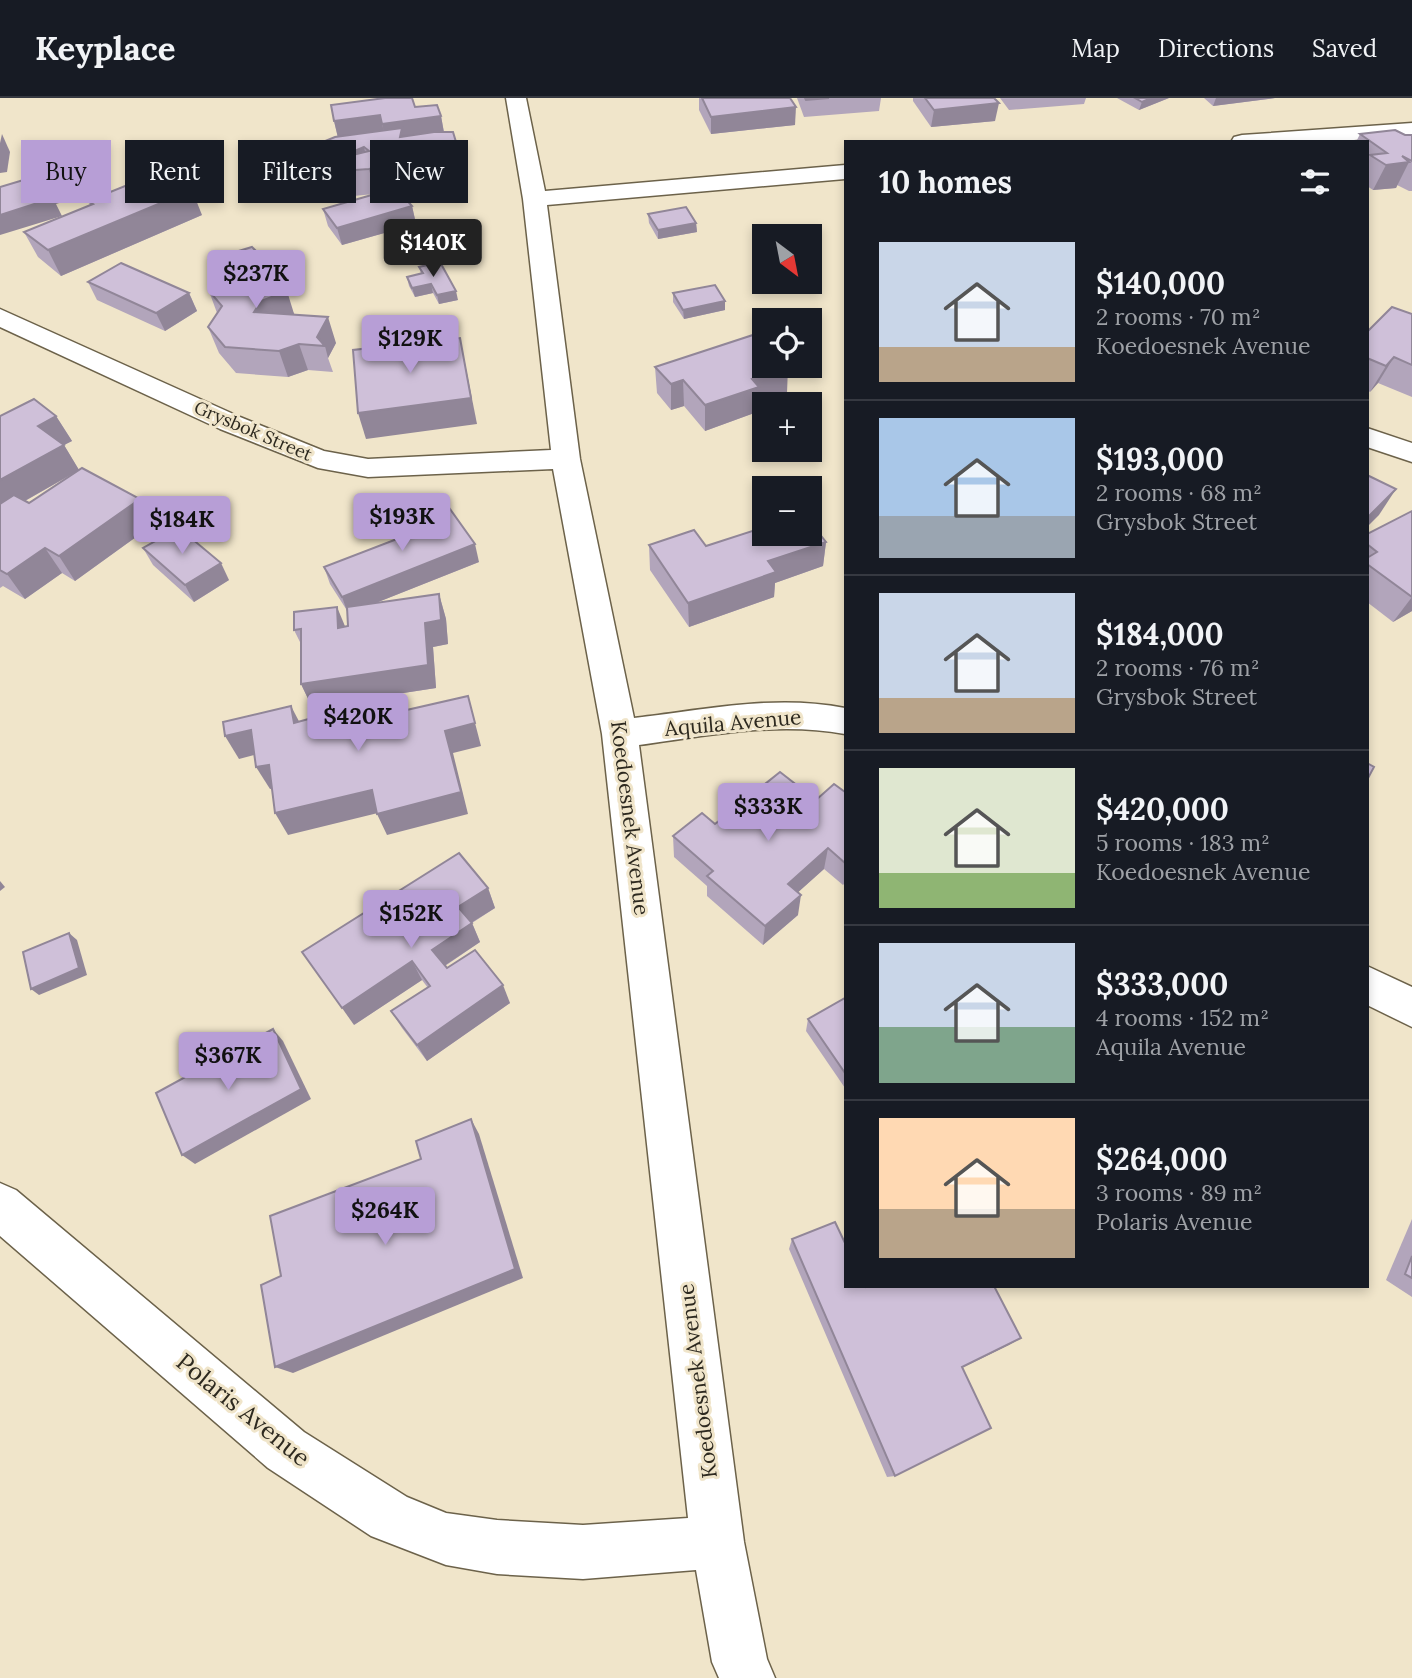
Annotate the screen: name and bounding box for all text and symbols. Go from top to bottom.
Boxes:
text: Keyplace [35,27,176,69]
text: Map [1071,33,1120,64]
text: Directions [1158,33,1274,64]
text: Saved [1312,33,1377,64]
chip: Buy [21,140,111,203]
chip: Rent [125,140,224,203]
chip: Filters [238,140,356,203]
chip: New [370,140,468,203]
text: 10 homes [879,163,1012,201]
icon: filters [1296,163,1334,201]
pin: $140K [384,220,482,279]
north arrow [752,224,822,294]
map controls [752,224,822,546]
text: $140K [400,227,466,256]
pin: $237K [207,250,305,310]
text: $237K [223,258,289,287]
text: $140,000 [1096,264,1225,302]
icon: home [935,270,1019,354]
text: 2 rooms · 70 m² [1096,302,1261,331]
button: locate [752,308,822,378]
pin: $129K [361,316,459,375]
text: $129K [378,323,442,352]
text: Koedoesnek Avenue [1096,331,1310,360]
button: + [752,392,822,462]
street label: Grysbok Street [191,395,316,466]
text: $193,000 [1096,440,1224,478]
icon: home [935,446,1019,530]
button: − [752,476,822,546]
text: 2 rooms · 68 m² [1096,478,1262,507]
pin: $193K [353,494,451,553]
pin: $184K [133,496,231,556]
text: $193K [369,501,435,530]
text: $184K [150,504,214,533]
text: Grysbok Street [1096,507,1257,536]
text: $184,000 [1096,615,1224,653]
icon: home [935,621,1019,705]
text: 2 rooms · 76 m² [1096,653,1260,682]
text: Grysbok Street [1096,682,1257,711]
pin: $420K [309,694,407,753]
text: $420K [323,701,393,730]
street label: Aquila Avenue [663,703,802,742]
street label: Koedoesnek Avenue [605,719,656,917]
pin: $333K [719,784,817,843]
text: $420,000 [1096,790,1229,828]
text: $333K [734,791,802,820]
icon: home [935,796,1019,880]
text: 5 rooms · 183 m² [1096,828,1270,857]
text: Koedoesnek Avenue [1096,857,1310,886]
pin: $152K [362,890,460,950]
text: $152K [379,898,443,927]
text: $333,000 [1096,965,1228,1003]
icon: home [935,971,1019,1055]
text: 4 rooms · 152 m² [1096,1003,1269,1032]
pin: $367K [179,1032,277,1092]
text: Aquila Avenue [1096,1032,1246,1061]
text: $367K [195,1040,261,1069]
text: $264,000 [1096,1140,1228,1178]
icon: home [935,1146,1019,1230]
text: 3 rooms · 89 m² [1096,1178,1262,1207]
pin: $264K [336,1188,434,1247]
text: $264K [351,1195,419,1224]
text: Polaris Avenue [1096,1207,1252,1236]
street label: Koedoesnek Avenue [672,1282,723,1480]
street label: Polaris Avenue [170,1346,317,1473]

